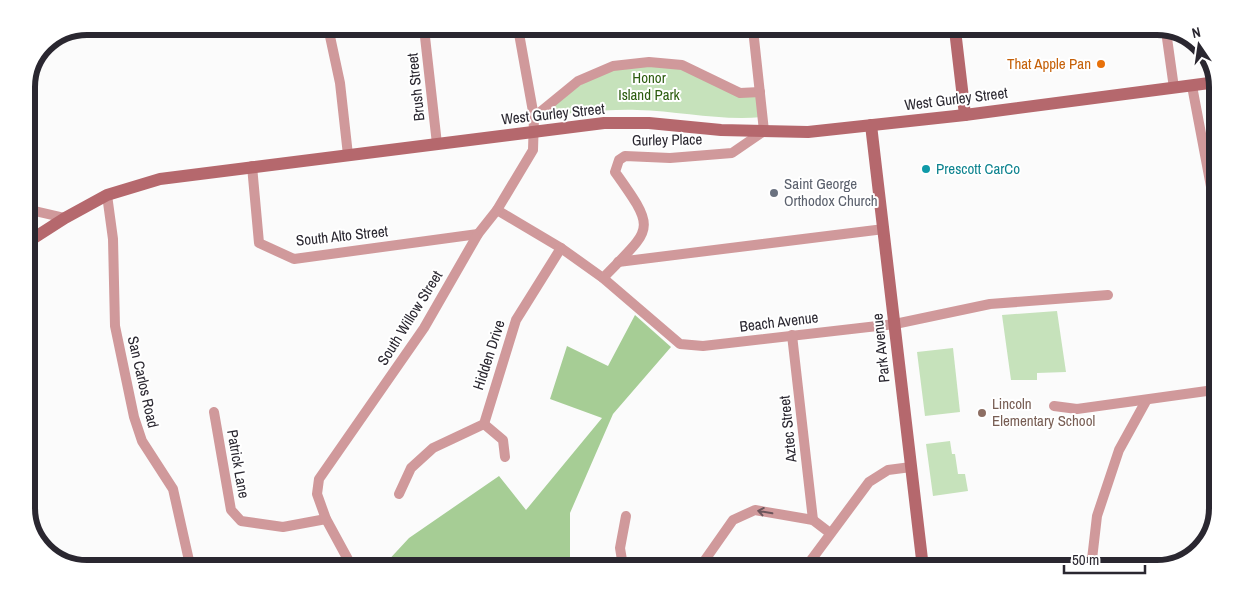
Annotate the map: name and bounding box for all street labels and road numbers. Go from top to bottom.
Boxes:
street label: Brush Street [401,51,430,122]
street label: West Gurley Street [903,82,1009,115]
street label: West Gurley Street [500,98,606,129]
street label: Gurley Place [632,128,703,151]
street label: South Alto Street [295,220,390,251]
street label: South Willow Street [372,266,447,369]
street label: Beach Avenue [738,306,820,337]
street label: Park Avenue [866,312,895,384]
street label: Hidden Drive [467,317,510,393]
street label: San Carlos Road [123,334,164,430]
street label: Aztec Street [773,394,802,464]
street label: Patrick Lane [222,428,255,500]

